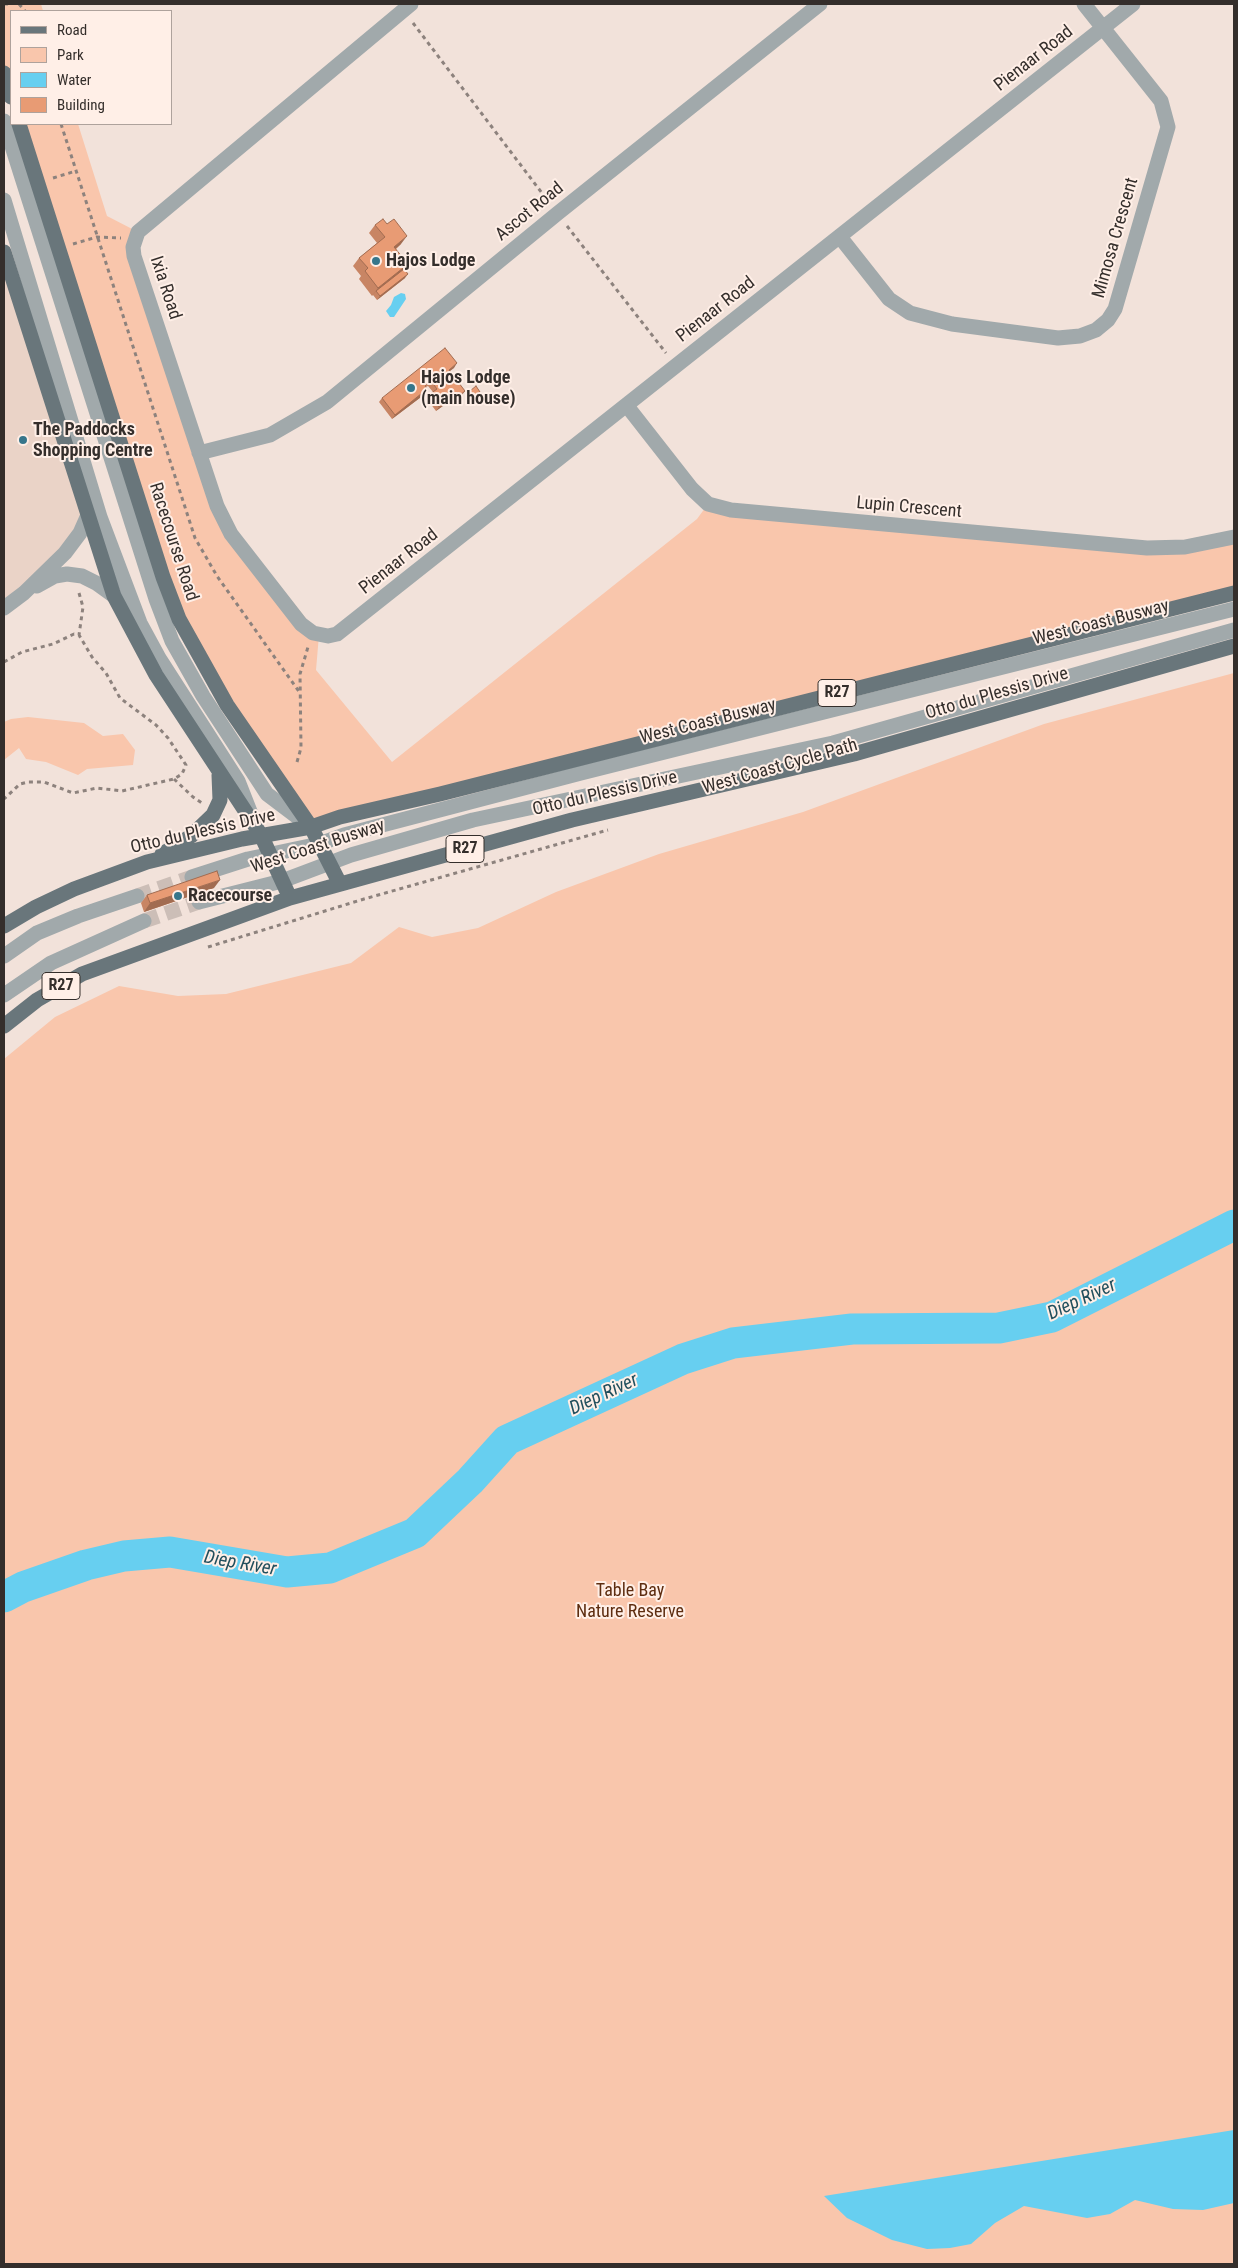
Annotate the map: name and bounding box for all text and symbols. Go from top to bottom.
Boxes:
legend [10,10,172,125]
text: Road [57,21,87,39]
street label: Pienaar Road [990,21,1078,97]
text: Park [57,46,84,64]
text: Water [57,71,91,89]
text: Building [57,96,105,114]
street label: Mimosa Crescent [1088,175,1144,301]
street label: Ascot Road [492,178,568,246]
place label: Hajos Lodge [386,250,475,272]
street label: Ixia Road [145,254,185,322]
marker: Hajos Lodge [370,255,382,267]
street label: Pienaar Road [672,272,760,348]
place label: Hajos Lodge (main house) [421,367,515,409]
marker: Hajos Lodge (main house) [405,382,417,394]
place label: The Paddocks Shopping Centre [33,419,153,462]
marker: The Paddocks Shopping Centre [17,434,29,446]
street label: Racecourse Road [144,480,202,604]
street label: Lupin Crescent [855,493,963,523]
street label: Pienaar Road [355,524,443,600]
street label: West Coast Busway [1031,596,1171,650]
street label: Otto du Plessis Drive [923,663,1071,725]
road number: R27 [818,680,856,706]
street label: West Coast Busway [638,695,778,749]
street label: West Coast Cycle Path [700,735,860,799]
street label: Otto du Plessis Drive [531,767,679,821]
street label: Otto du Plessis Drive [129,805,277,859]
street label: West Coast Busway [248,815,388,879]
road number: R27 [446,836,484,862]
place label: Racecourse [188,885,272,907]
marker: Racecourse [172,890,184,902]
road number: R27 [42,972,80,999]
water label: Diep River [1044,1274,1120,1326]
water label: Diep River [566,1369,642,1421]
water label: Diep River [202,1546,278,1582]
park label: Table Bay Nature Reserve [576,1580,684,1622]

